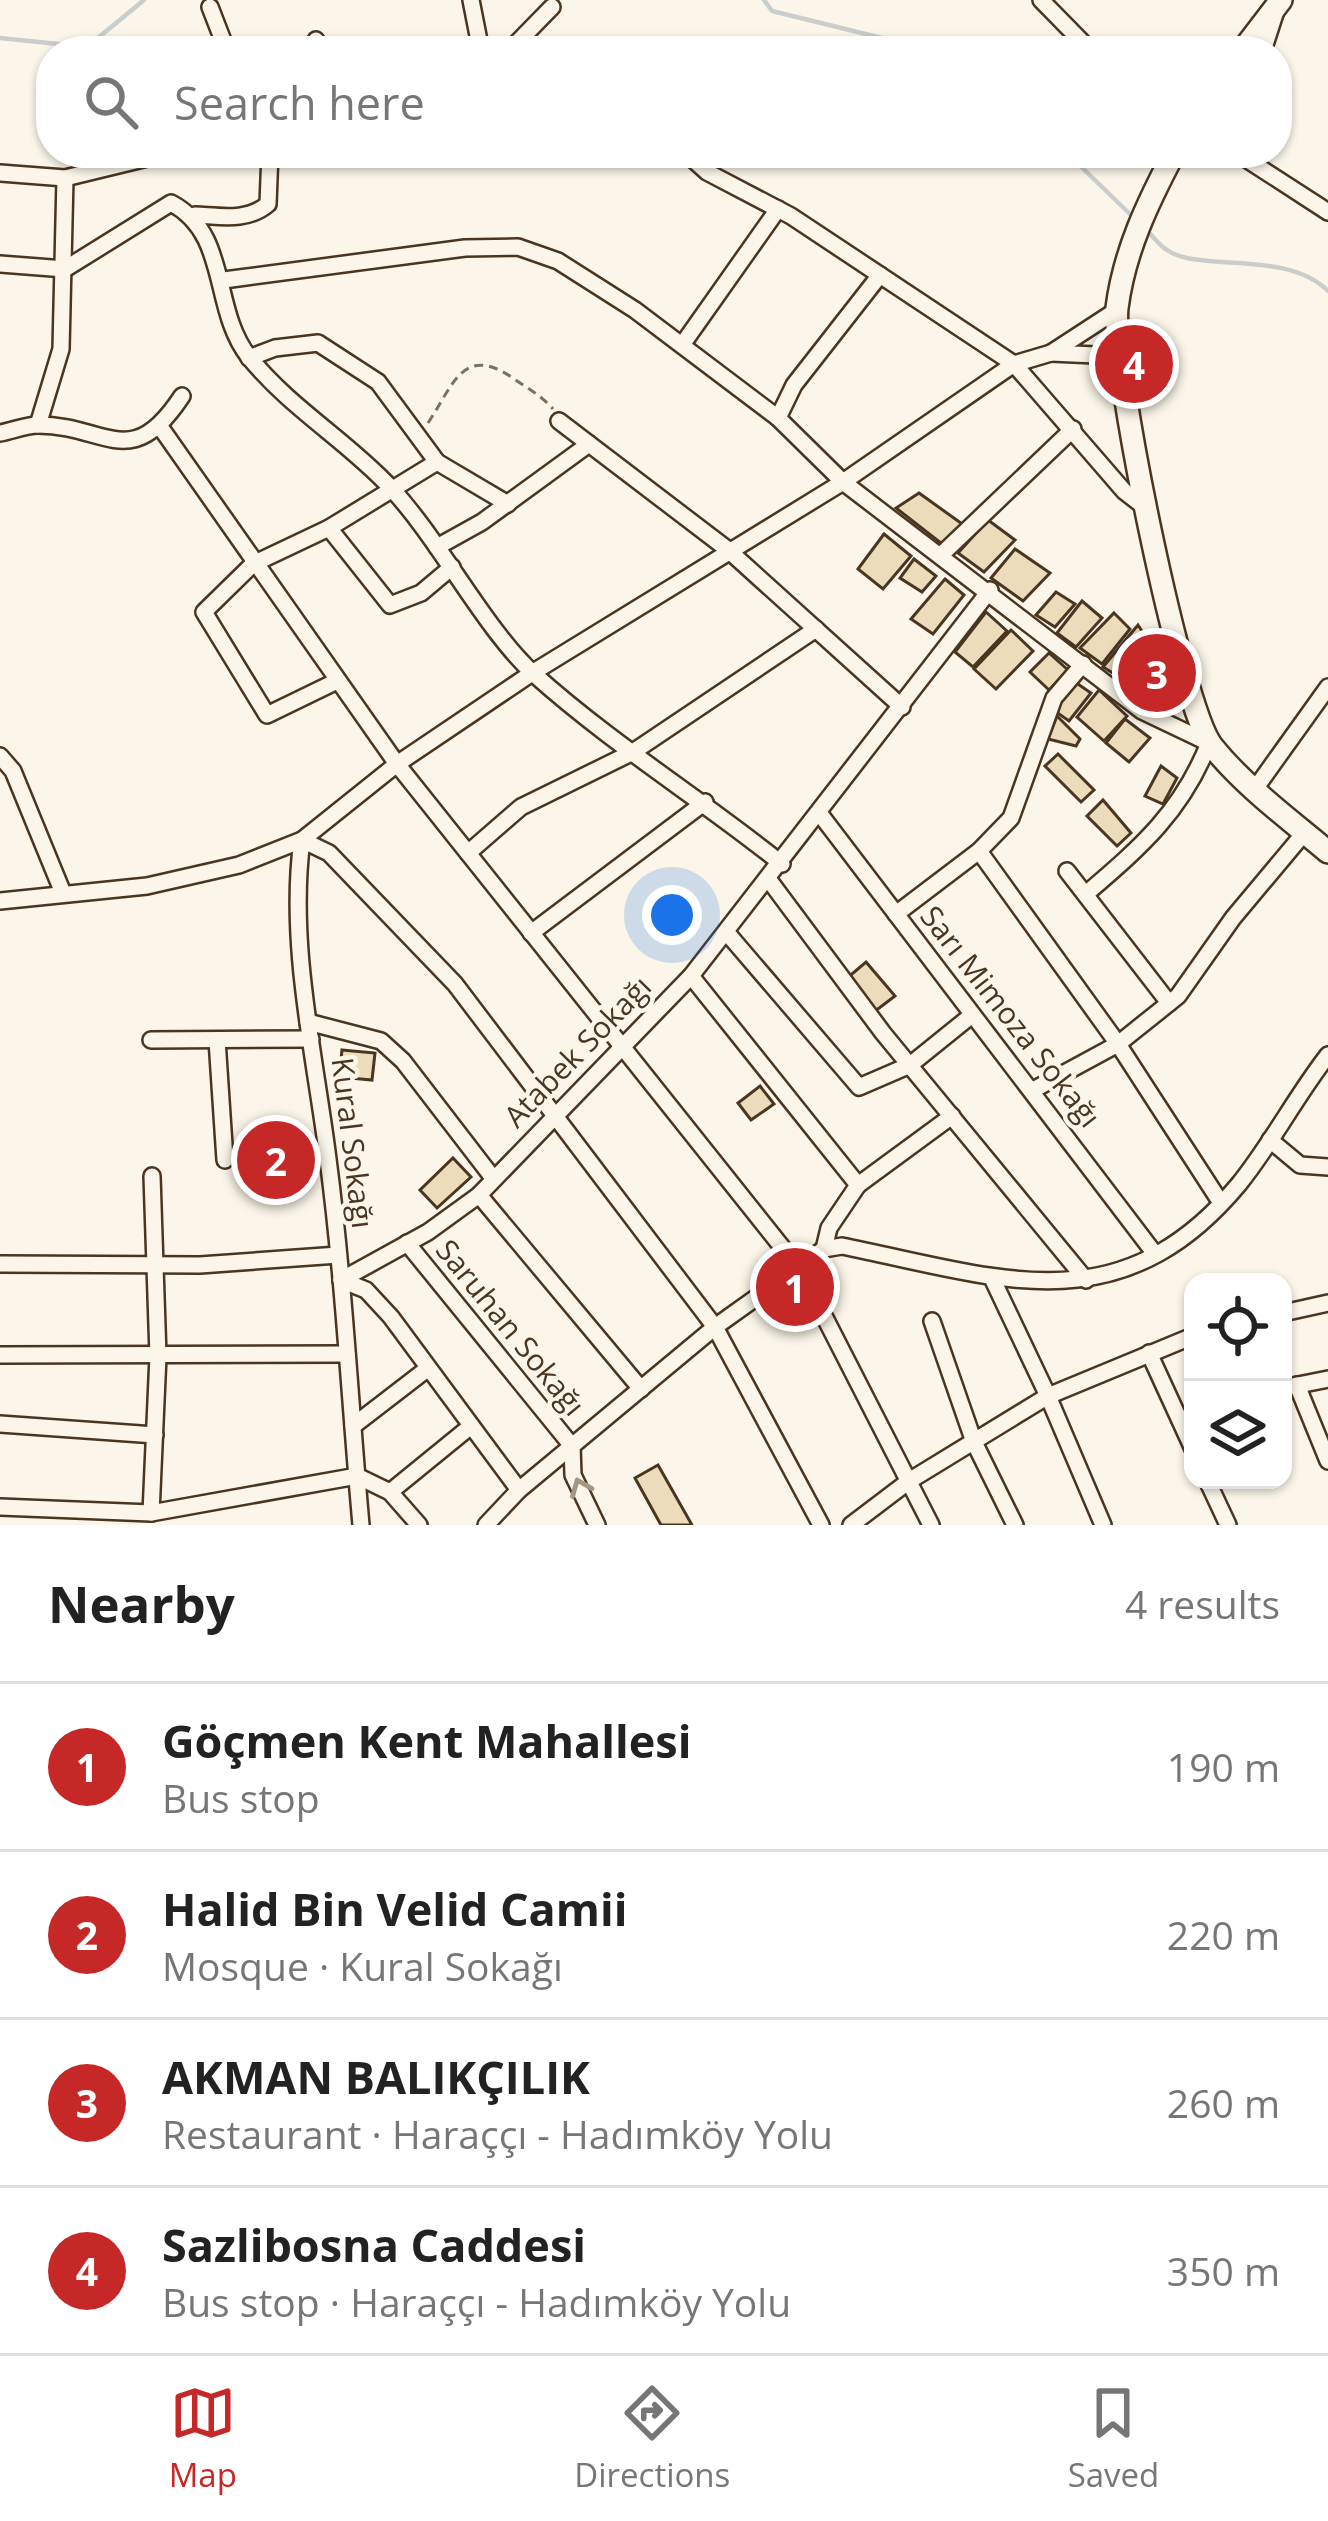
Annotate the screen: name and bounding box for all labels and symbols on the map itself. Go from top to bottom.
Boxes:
pin: 4 [1095,319,1173,409]
pin: 3 [1118,628,1196,718]
your location [642,885,702,945]
street label: Sarı Mimoza Sokağı [912,897,1111,1135]
street label: Atabek Sokağı [494,966,660,1136]
street label: Kural Sokağı [323,1055,384,1231]
pin: 2 [237,1115,315,1205]
street label: Saruhan Sokağı [427,1230,595,1424]
pin: 1 [756,1242,834,1332]
one-way arrow [570,1477,595,1498]

